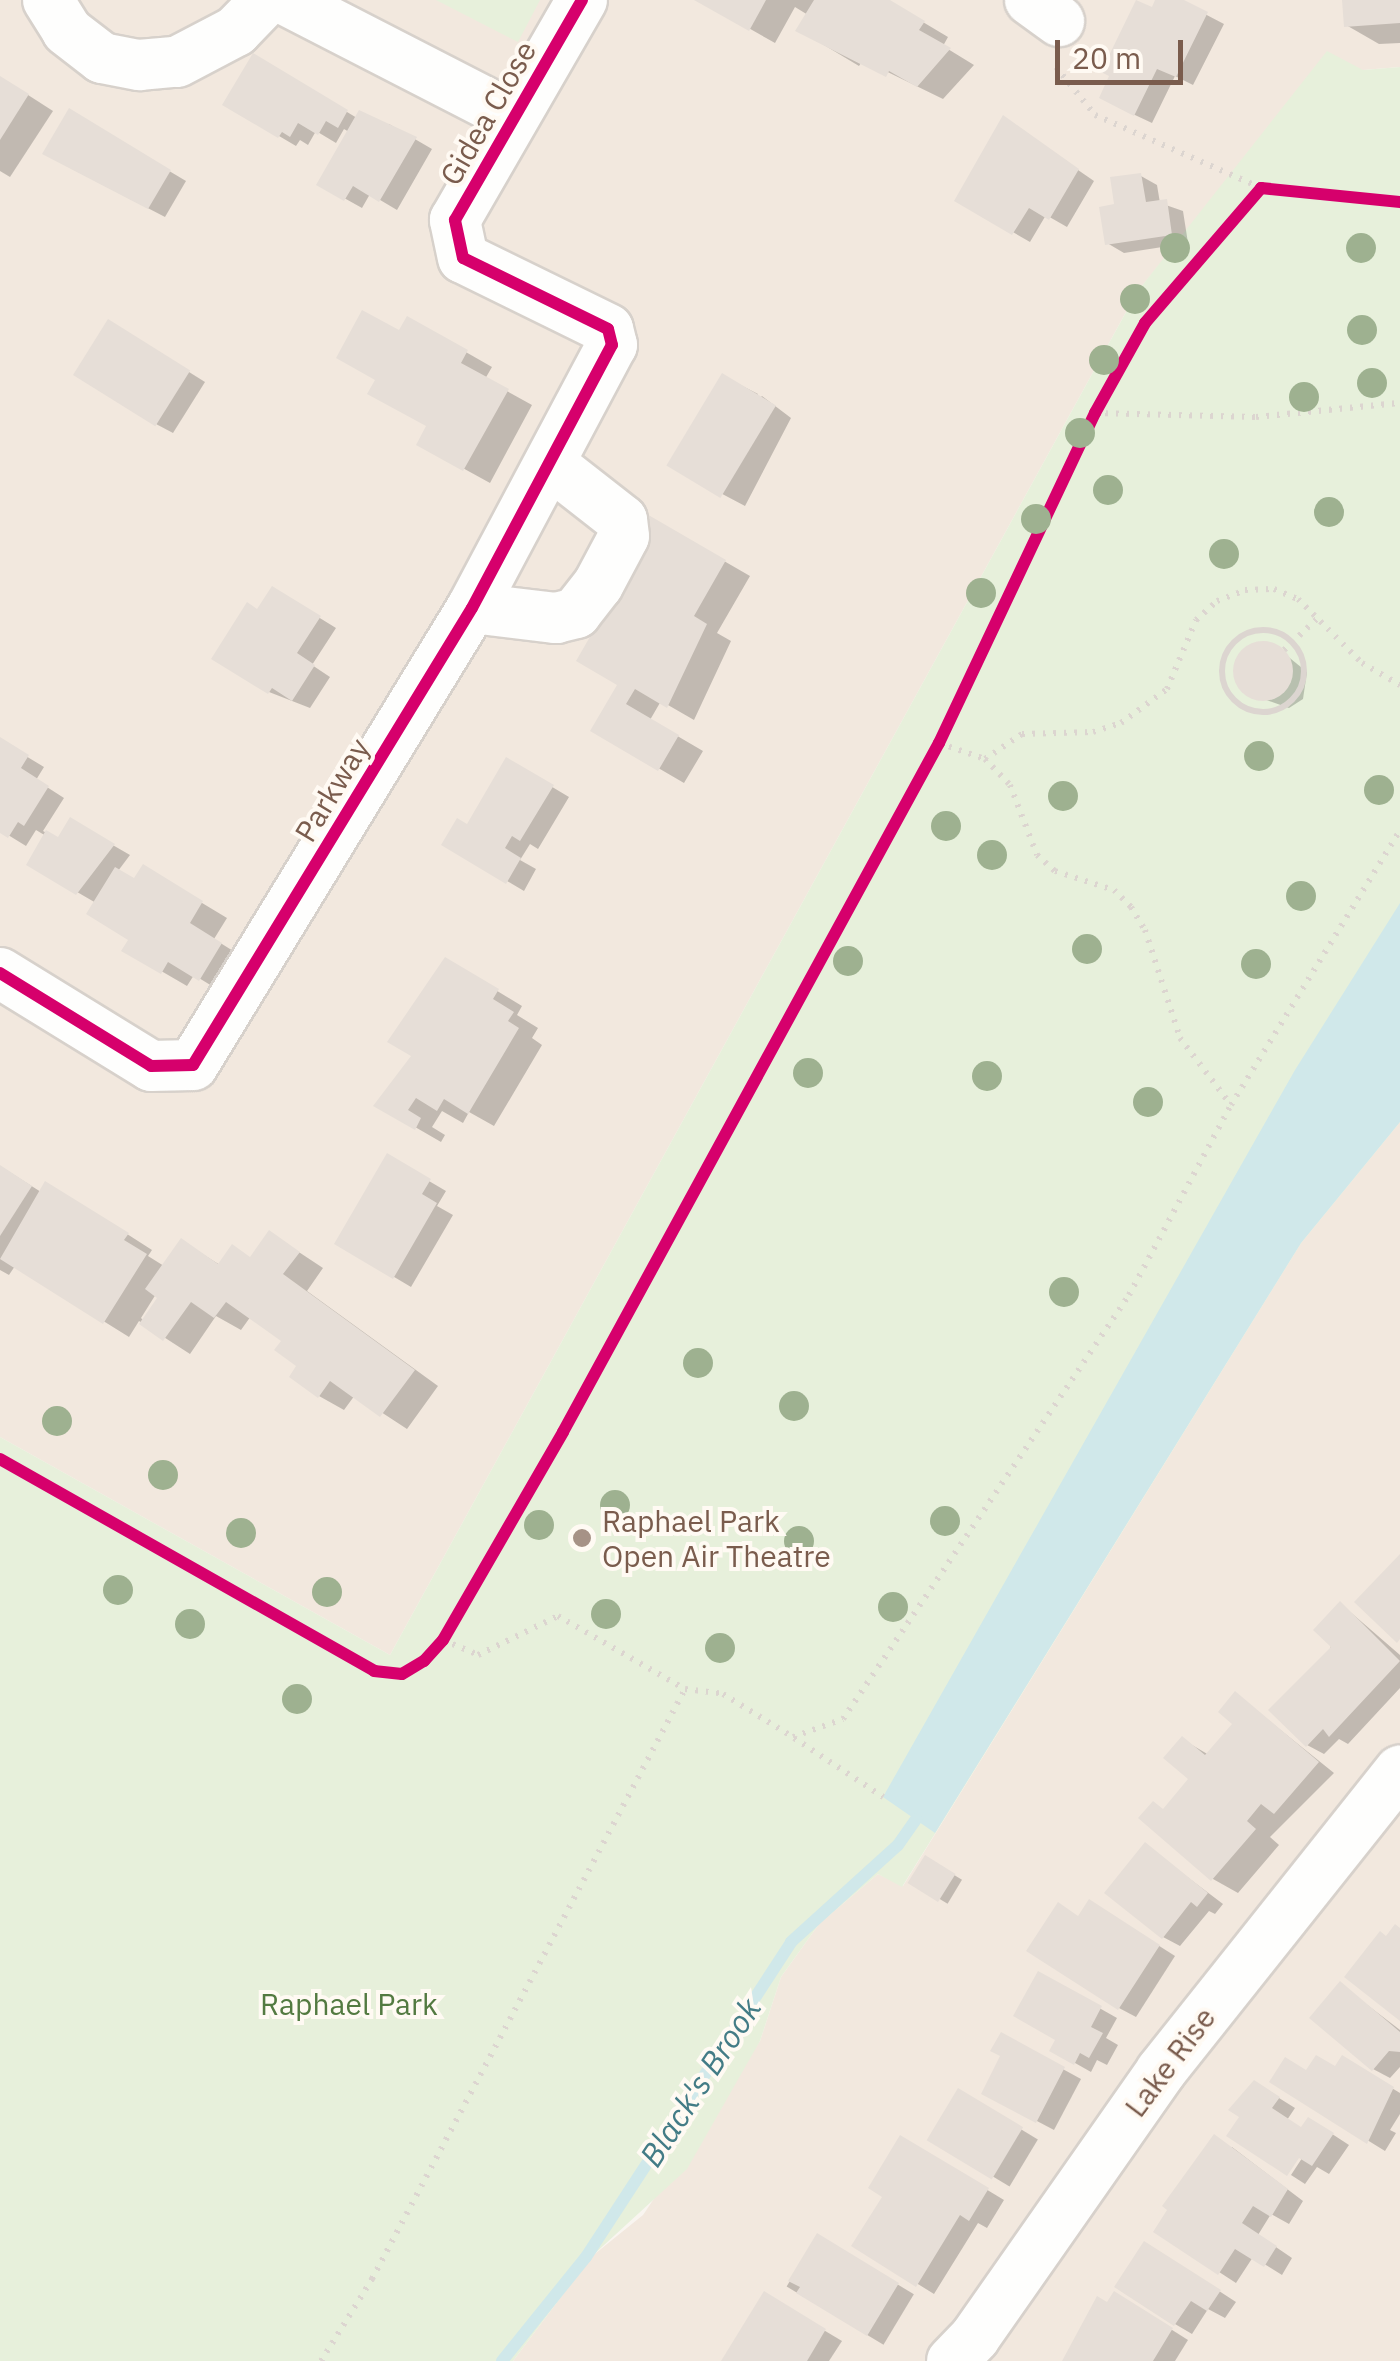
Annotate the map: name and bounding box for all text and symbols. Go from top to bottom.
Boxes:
scale bar [1060,20,1188,82]
street label: Gidea Close [432,35,544,191]
text: 20 m [1072,38,1141,77]
street label: Parkway [287,732,377,848]
place label: Raphael Park Open Air Theatre [602,1503,831,1574]
marker: Raphael Park Open Air Theatre [571,1527,593,1549]
park label: Raphael Park [260,1986,438,2022]
water label: Black's Brook [631,1991,769,2173]
street label: Lake Rise [1117,2000,1223,2124]

